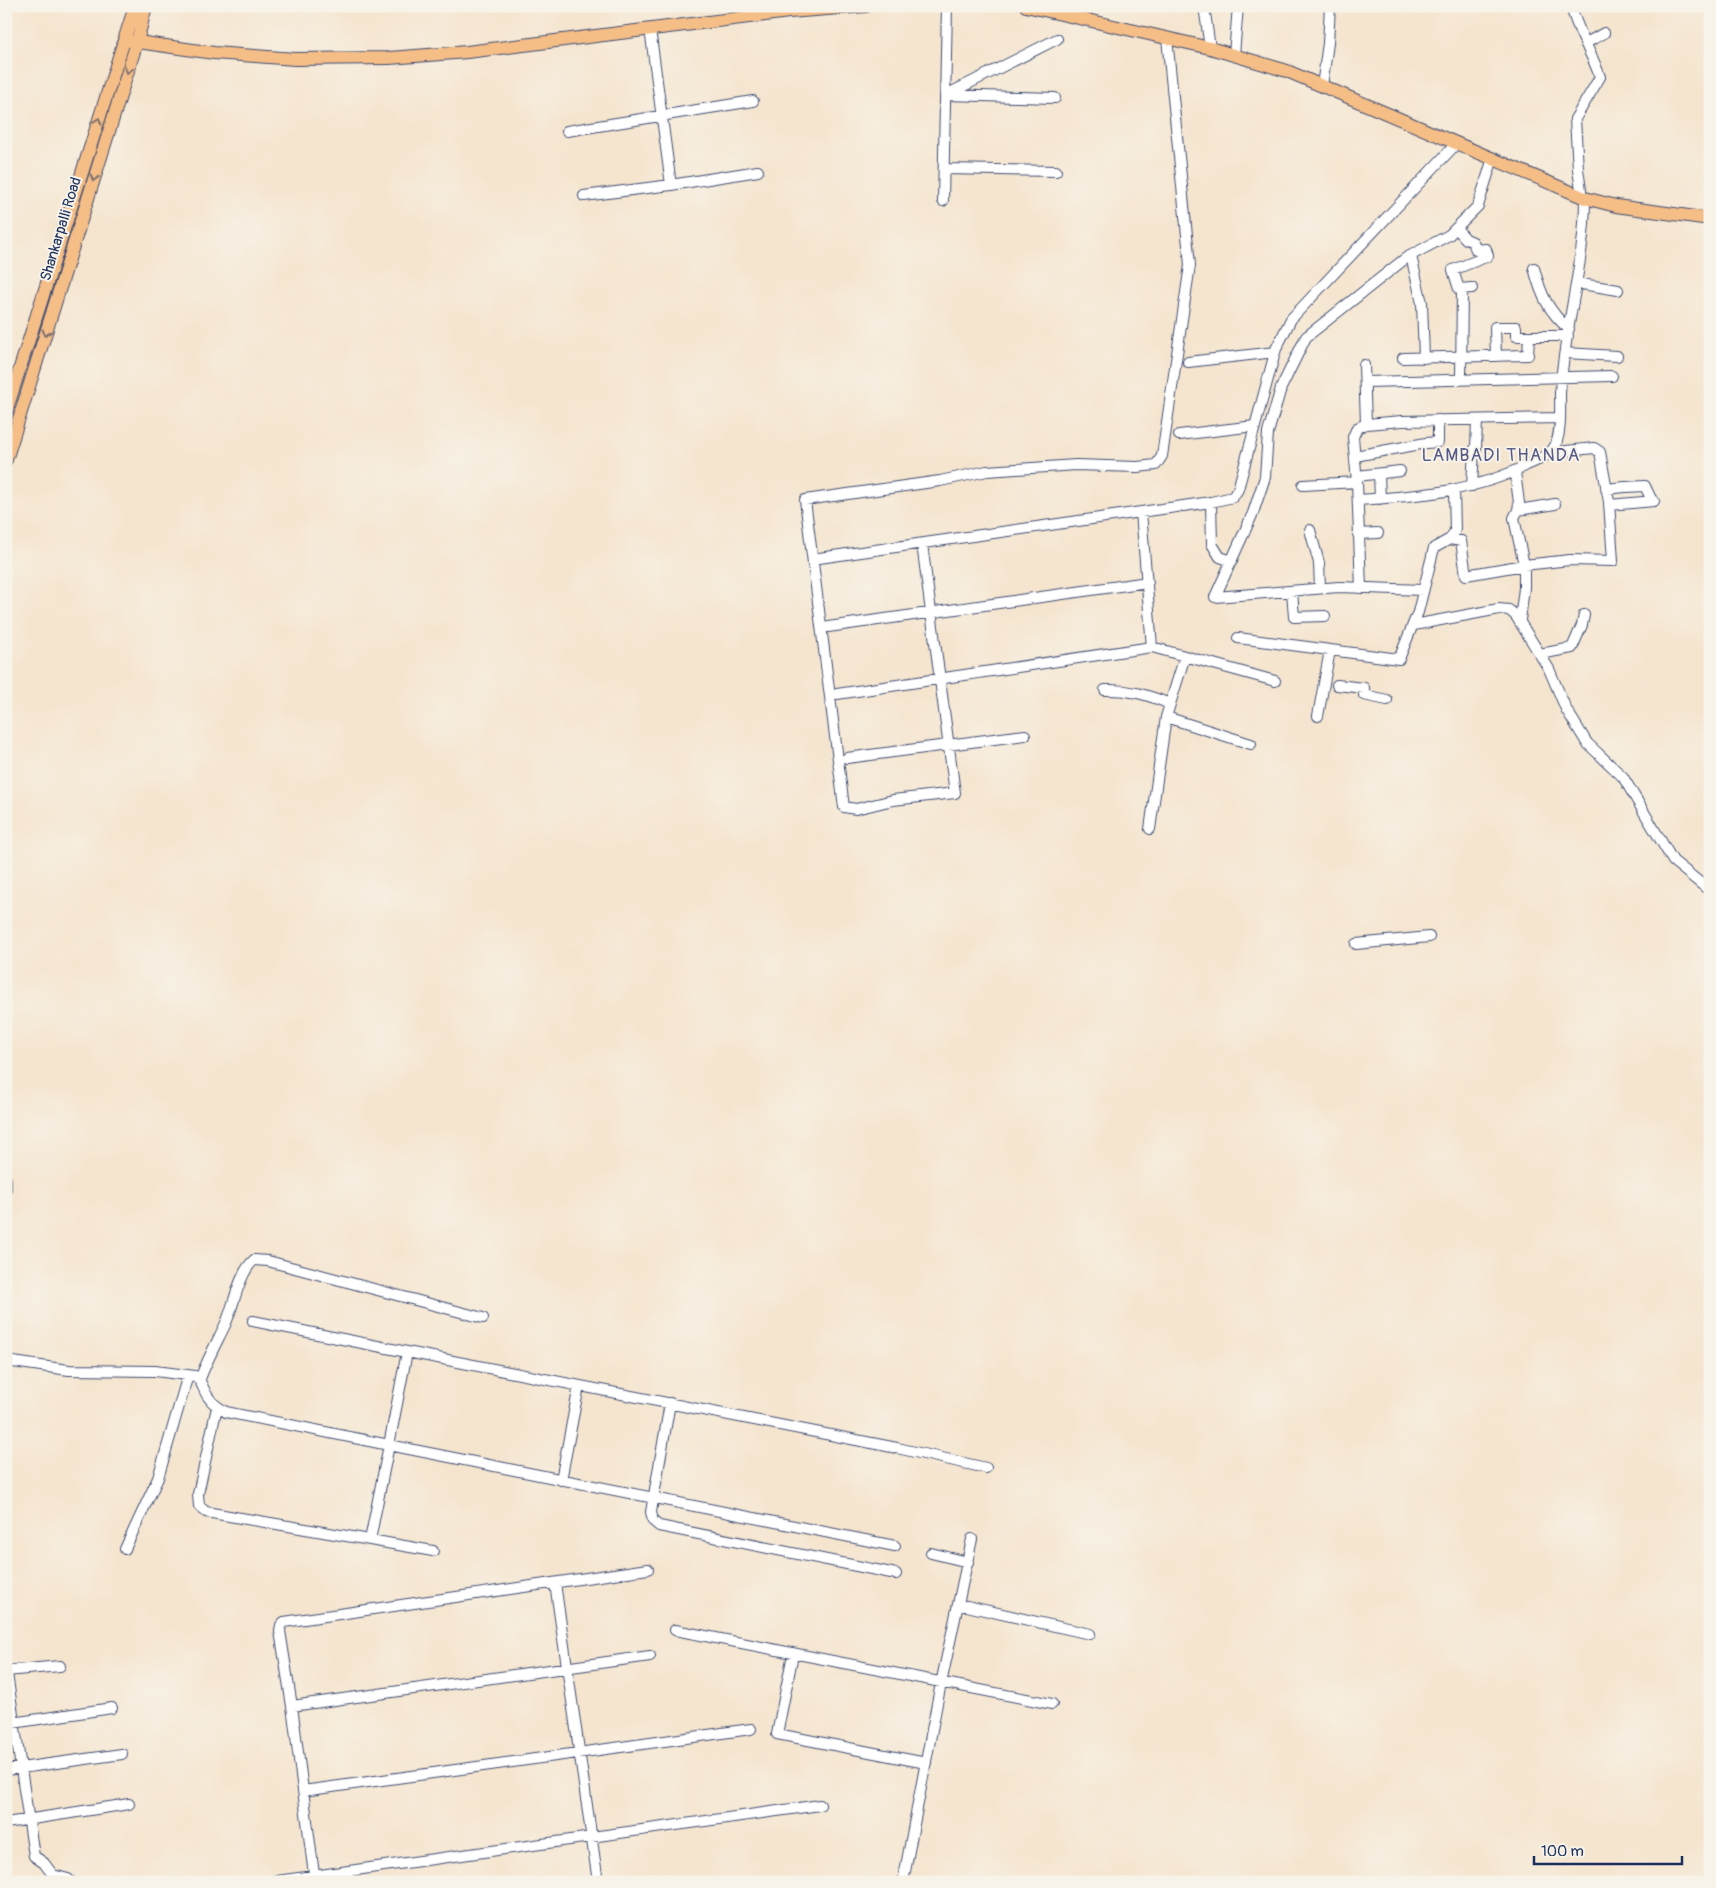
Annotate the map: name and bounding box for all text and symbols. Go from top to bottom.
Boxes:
one-way arrow [123,65,133,74]
one-way arrow [93,118,103,126]
one-way arrow [90,173,100,182]
street label: Shankarpalli Road [36,175,86,283]
one-way arrow [41,329,51,337]
district label: LAMBADI THANDA [1421,444,1581,467]
scale bar [1534,1833,1681,1865]
text: 100 m [1541,1842,1584,1861]

